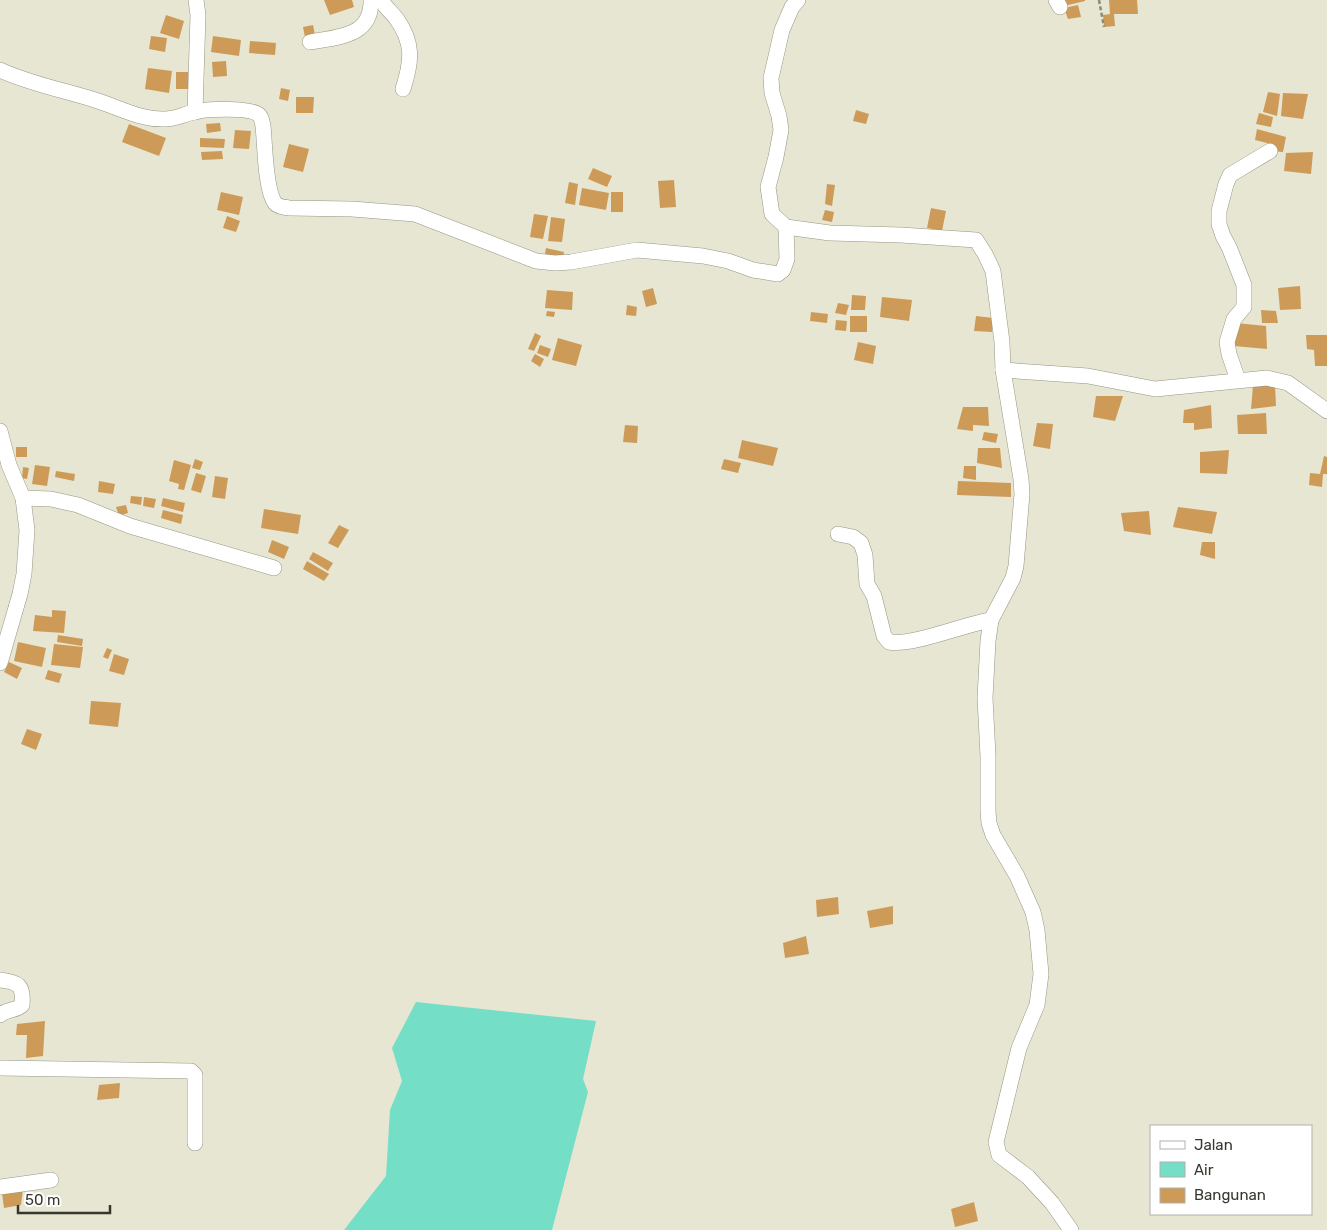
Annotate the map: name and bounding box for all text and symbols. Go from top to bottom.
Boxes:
legend [1150,1125,1312,1215]
text: Jalan [1194,1136,1233,1154]
text: Air [1194,1161,1214,1179]
scale bar [18,1182,110,1214]
text: Bangunan [1194,1186,1266,1204]
text: 50 m [25,1191,60,1209]

